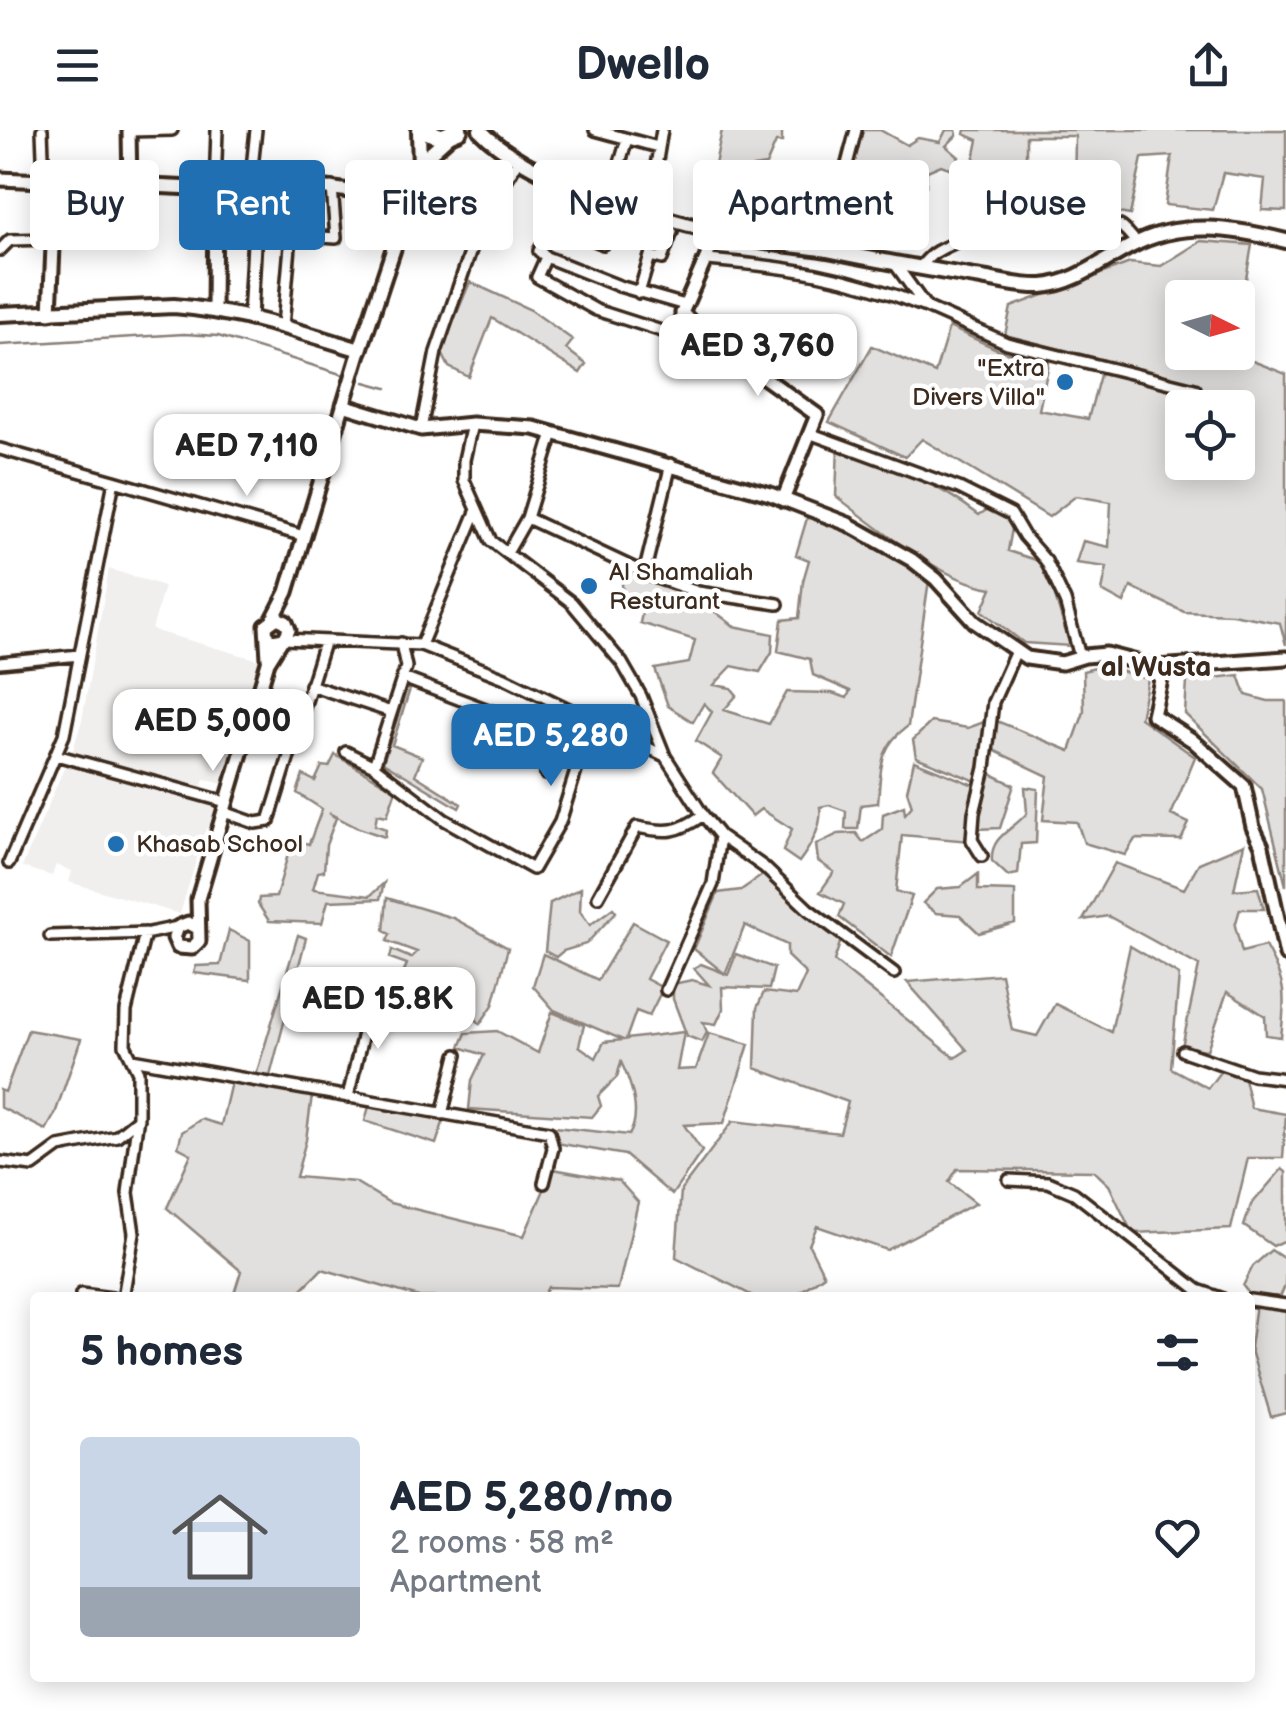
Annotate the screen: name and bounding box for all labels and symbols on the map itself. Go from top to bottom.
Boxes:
north arrow [1165,280,1255,370]
pin: AED 3,760 [644,314,872,399]
place label: "Extra Divers Villa" [912,353,1045,413]
marker: "Extra Divers Villa" [1054,371,1076,393]
pin: AED 7,110 [133,414,361,499]
place label: Al Shamaliah Resturant [609,557,753,617]
marker: Al Shamaliah Resturant [578,575,600,597]
district label: al Wusta [1101,651,1211,684]
pin: AED 5,000 [99,689,327,774]
pin: AED 5,280 [437,704,665,789]
place label: Khasab School [136,829,303,860]
marker: Khasab School [105,833,127,855]
pin: AED 15.8K [264,967,492,1052]

